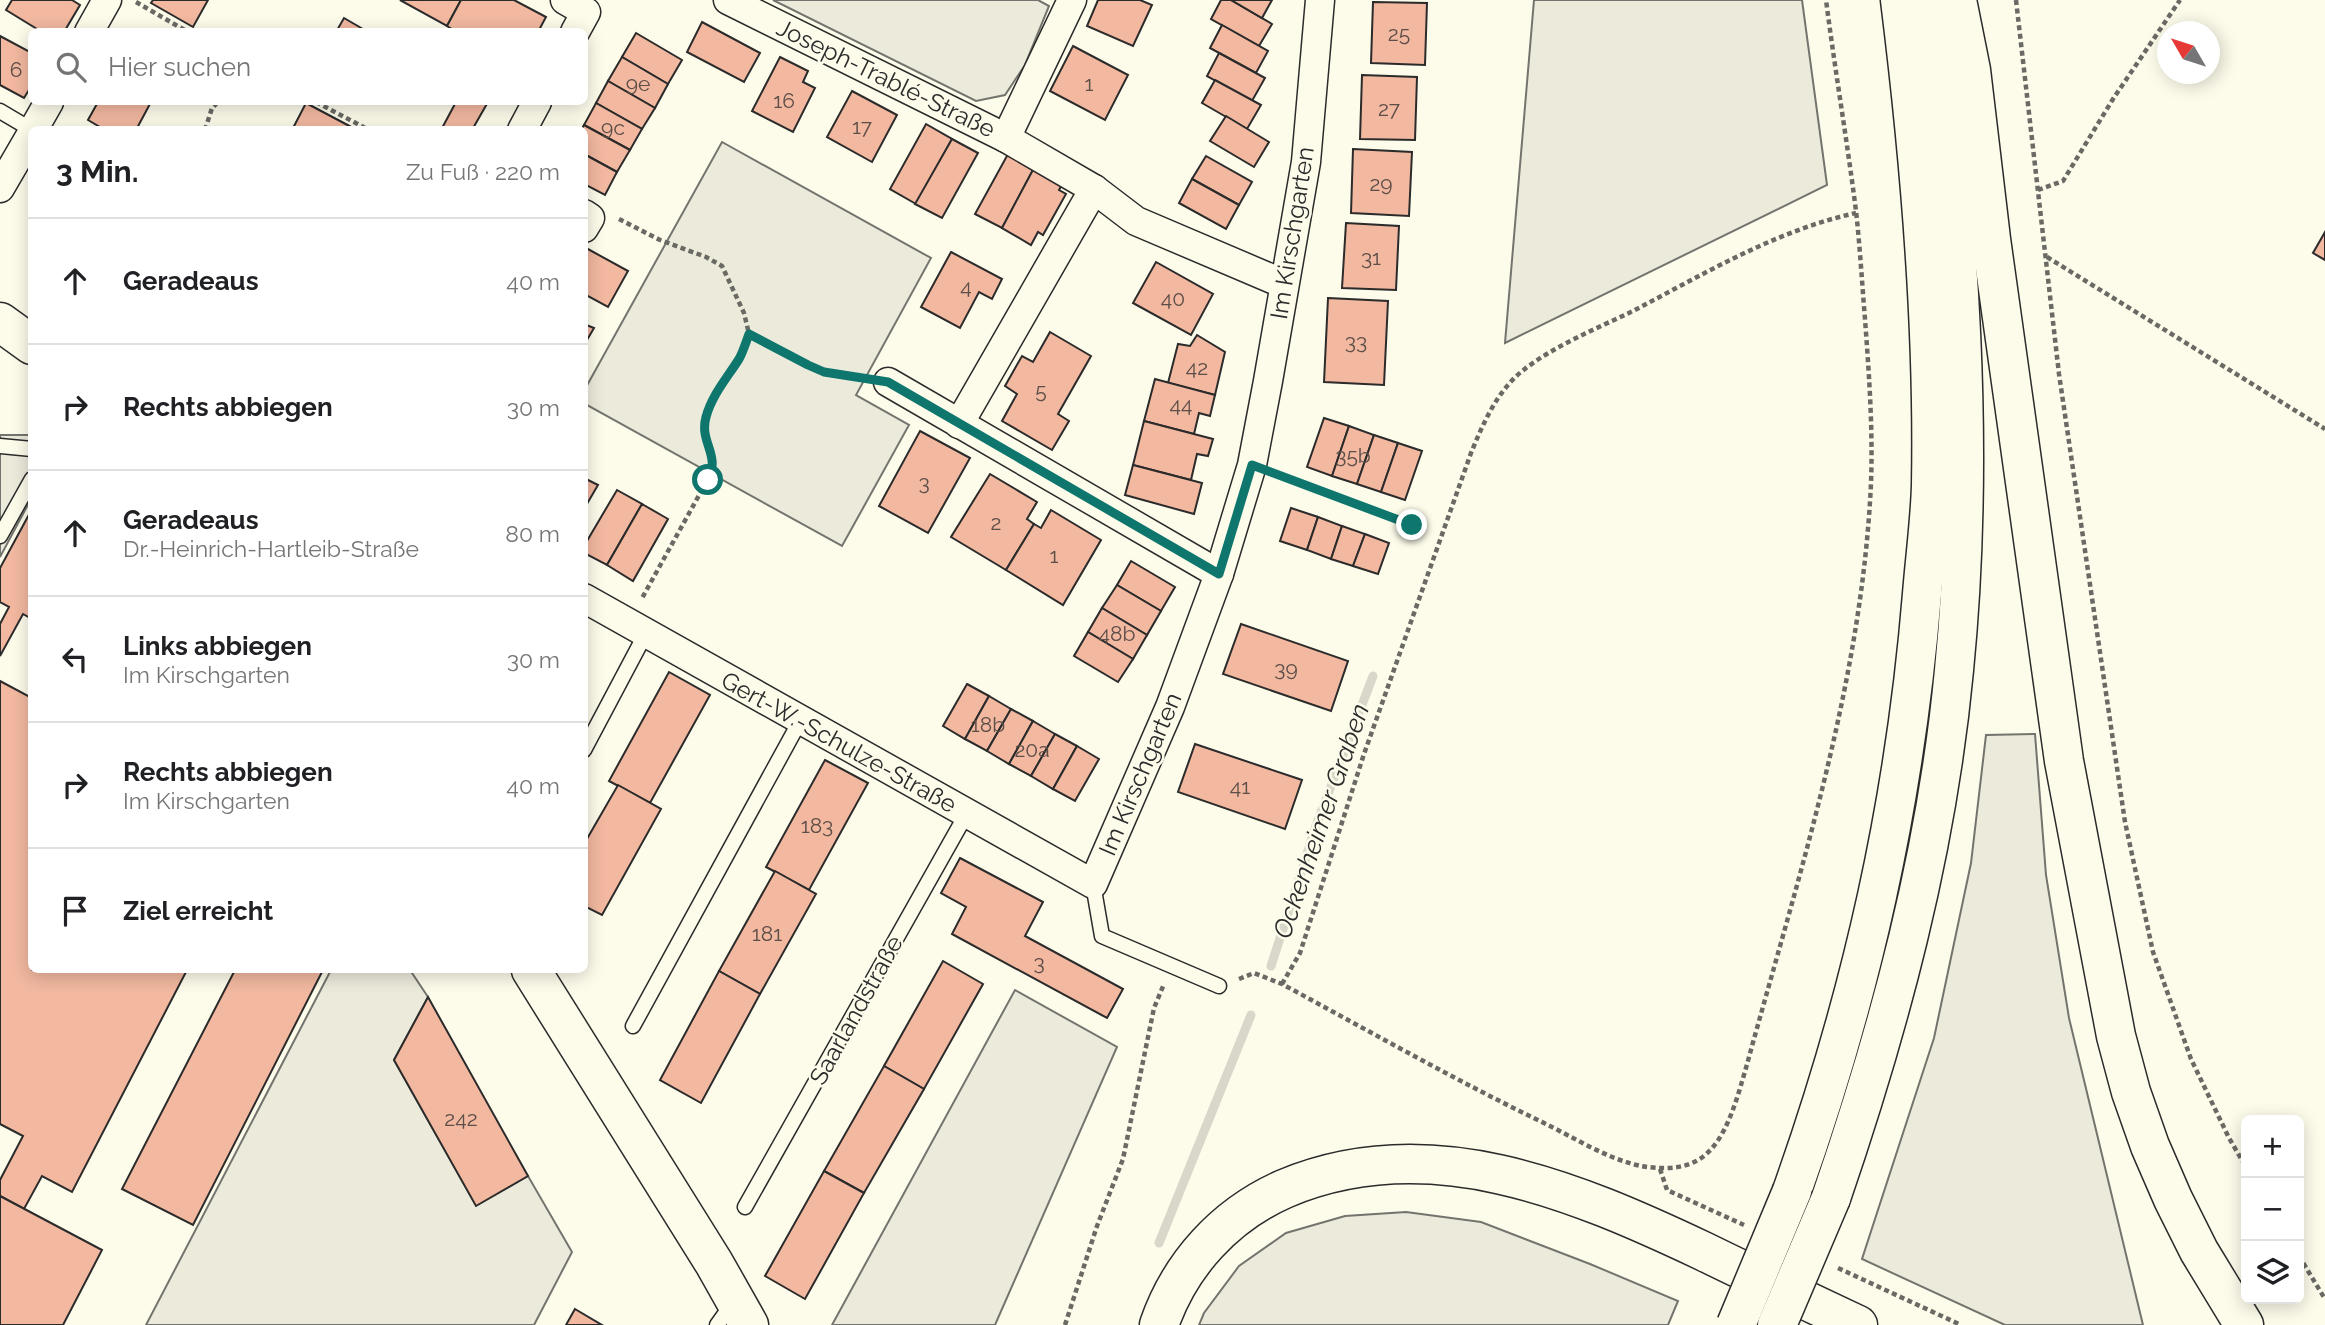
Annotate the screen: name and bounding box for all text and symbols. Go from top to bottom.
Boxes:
street label: Joseph-Trablé-Straße [772,13,1000,143]
house number: 25 [1388,21,1410,46]
north arrow [2157,21,2220,84]
search box [28,28,588,105]
icon: search [52,48,90,86]
text: Hier suchen [108,52,251,82]
house number: 6 [10,57,22,82]
house number: 9e [626,71,650,96]
house number: 1 [1085,71,1094,96]
house number: 16 [773,88,795,113]
house number: 27 [1378,96,1401,121]
house number: 17 [852,114,873,139]
house number: 9c [601,115,625,140]
street label: Im Kirschgarten [1264,145,1320,321]
text: 3 Min. [56,154,138,189]
text: Zu Fuß · 220 m [406,158,560,185]
house number: 29 [1369,171,1393,196]
house number: 31 [1361,245,1381,270]
icon: ahead [56,262,94,300]
text: Geradeaus [123,266,259,296]
text: 40 m [506,268,560,295]
house number: 4 [960,274,972,299]
house number: 40 [1161,286,1185,311]
house number: 33 [1345,329,1367,354]
house number: 42 [1186,355,1208,380]
house number: 5 [1035,378,1047,403]
icon: right [56,388,94,426]
text: Rechts abbiegen [123,392,333,422]
house number: 44 [1170,392,1192,417]
text: 30 m [507,394,560,421]
house number: 35b [1335,443,1371,468]
route start [692,464,723,495]
house number: 3 [918,470,930,495]
text: Geradeaus [123,505,259,535]
route end [1396,509,1427,540]
house number: 2 [991,510,1001,535]
icon: ahead [56,514,94,552]
text: 80 m [505,520,560,547]
text: Dr.-Heinrich-Hartleib-Straße [123,535,419,562]
house number: 1 [1050,543,1059,568]
house number: 48b [1099,621,1135,646]
text: Links abbiegen [123,631,312,661]
icon: left [56,640,94,678]
text: 30 m [507,646,560,673]
house number: 39 [1274,656,1298,681]
text: Im Kirschgarten [123,661,290,688]
street label: Gert-W.-Schulze-Straße [716,665,962,819]
street label: Im Kirschgarten [1093,688,1187,860]
water label: Ockenheimer Graben [1267,700,1375,942]
house number: 18b [971,712,1005,737]
house number: 20a [1014,737,1050,762]
text: Rechts abbiegen [123,757,333,787]
icon: right [56,766,94,804]
text: 40 m [506,772,560,799]
house number: 41 [1230,774,1250,799]
text: Im Kirschgarten [123,787,290,814]
house number: 183 [801,813,833,838]
icon: arrive [56,892,94,930]
text: Ziel erreicht [123,896,273,926]
house number: 181 [752,921,782,946]
street label: Saarlandstraße [803,930,909,1090]
house number: 3 [1033,950,1045,975]
house number: 242 [444,1106,478,1131]
map controls [2241,1115,2304,1304]
button: + [2241,1115,2304,1178]
button: − [2241,1178,2304,1241]
button: layers [2241,1241,2304,1304]

